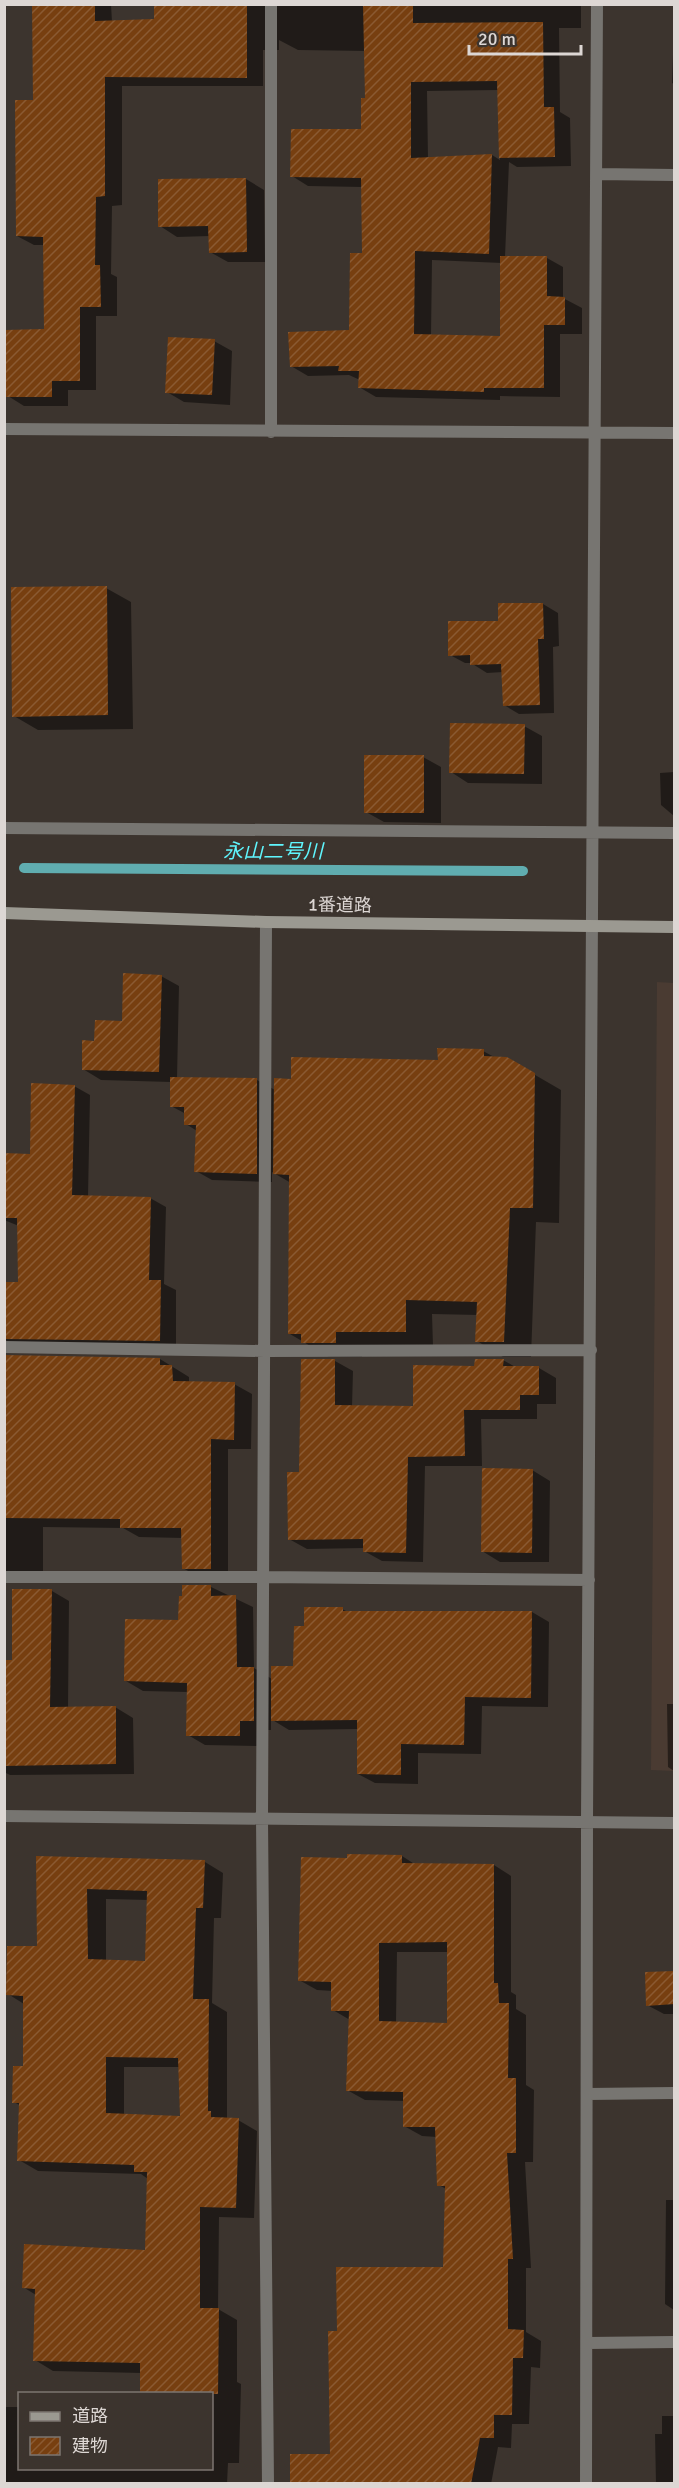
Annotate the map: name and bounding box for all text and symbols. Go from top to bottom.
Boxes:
scale bar [469,18,582,56]
text: 20 m [478,28,516,50]
water label: 永山二号川 [223,839,325,864]
street label: 1番道路 [308,893,372,917]
legend [18,2392,213,2470]
text: 道路 [72,2405,108,2427]
text: 建物 [72,2435,108,2457]

